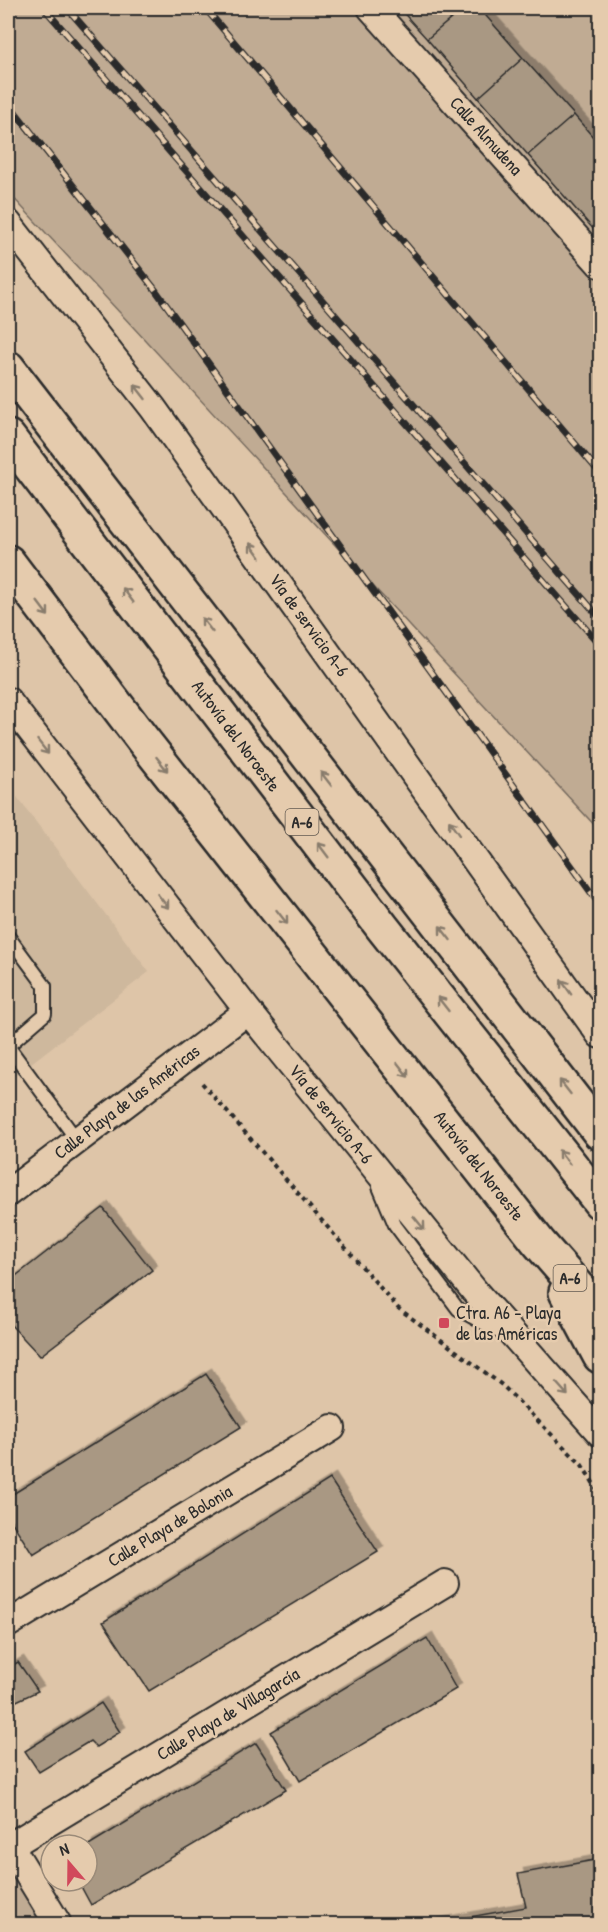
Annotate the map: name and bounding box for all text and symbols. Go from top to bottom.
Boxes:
street label: Calle Almudena [444,91,529,181]
one-way arrow [134,384,147,400]
one-way arrow [249,542,261,558]
street label: Vía de servicio A-6 [264,568,355,681]
one-way arrow [122,587,135,603]
one-way arrow [36,601,49,617]
one-way arrow [200,617,213,633]
street label: Autovía del Noroeste [186,675,287,797]
one-way arrow [37,738,50,754]
one-way arrow [155,755,168,771]
one-way arrow [319,771,332,787]
road number: A-6 [286,809,318,835]
one-way arrow [448,820,460,836]
one-way arrow [317,842,330,858]
one-way arrow [156,893,169,909]
one-way arrow [276,909,289,925]
one-way arrow [439,925,452,941]
one-way arrow [560,980,572,996]
one-way arrow [436,997,450,1012]
street label: Calle Playa de las Américas [49,1038,205,1165]
street label: Vía de servicio A-6 [283,1059,379,1169]
one-way arrow [397,1062,410,1078]
one-way arrow [558,1079,571,1095]
street label: Autovía del Noroeste [428,1105,530,1226]
one-way arrow [558,1149,571,1165]
one-way arrow [412,1214,425,1230]
road number: A-6 [554,1265,586,1291]
place label: Ctra. A6 - Playa de las Américas [456,1300,561,1346]
marker: Ctra. A6 - Playa de las Américas [437,1316,451,1330]
one-way arrow [555,1382,569,1397]
street label: Calle Playa de Bolonia [103,1478,237,1573]
street label: Calle Playa de Villagarcía [152,1661,304,1766]
north arrow [39,1833,99,1893]
text: N [56,1837,72,1861]

